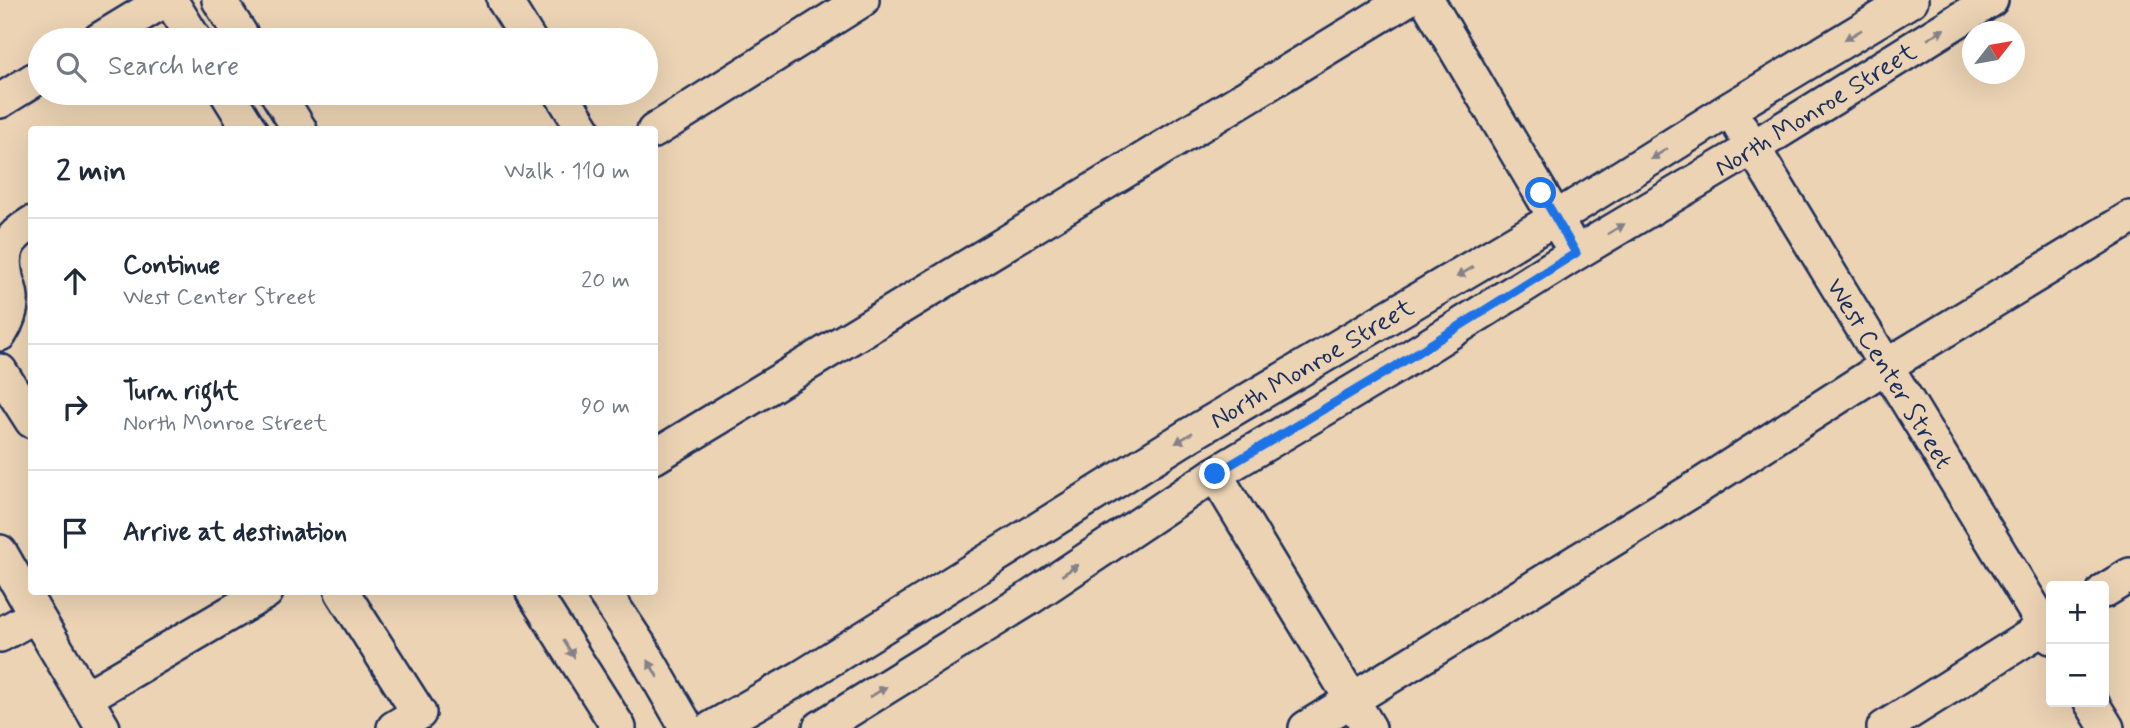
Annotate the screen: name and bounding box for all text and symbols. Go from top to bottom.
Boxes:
north arrow [1962,21,2025,84]
search box [28,28,658,105]
one-way arrow [1927,28,1946,41]
one-way arrow [1843,29,1863,42]
street label: North Monroe Street [1709,36,1923,186]
icon: search [52,48,90,86]
text: Search here [108,50,239,84]
one-way arrow [1649,148,1669,161]
text: 2 min [56,152,126,191]
text: Walk · 110 m [504,157,630,187]
route start [1525,177,1556,208]
one-way arrow [1607,223,1626,235]
text: Continue [123,249,220,283]
icon: ahead [56,262,94,300]
text: 20 m [581,266,630,296]
one-way arrow [1455,266,1474,278]
street label: West Center Street [1817,272,1960,476]
text: West Center Street [123,283,316,313]
street label: North Monroe Street [1204,291,1420,438]
text: Turn right [123,375,239,409]
icon: right [56,388,94,426]
text: 90 m [581,392,630,422]
text: North Monroe Street [123,409,327,439]
one-way arrow [1175,431,1194,444]
route end [1199,458,1230,489]
icon: arrive [56,514,94,552]
text: Arrive at destination [123,516,347,550]
one-way arrow [1061,563,1079,577]
map controls [2046,581,2109,707]
button: + [2046,581,2109,644]
one-way arrow [563,640,576,659]
button: − [2046,644,2109,707]
one-way arrow [647,659,659,679]
one-way arrow [869,685,888,698]

